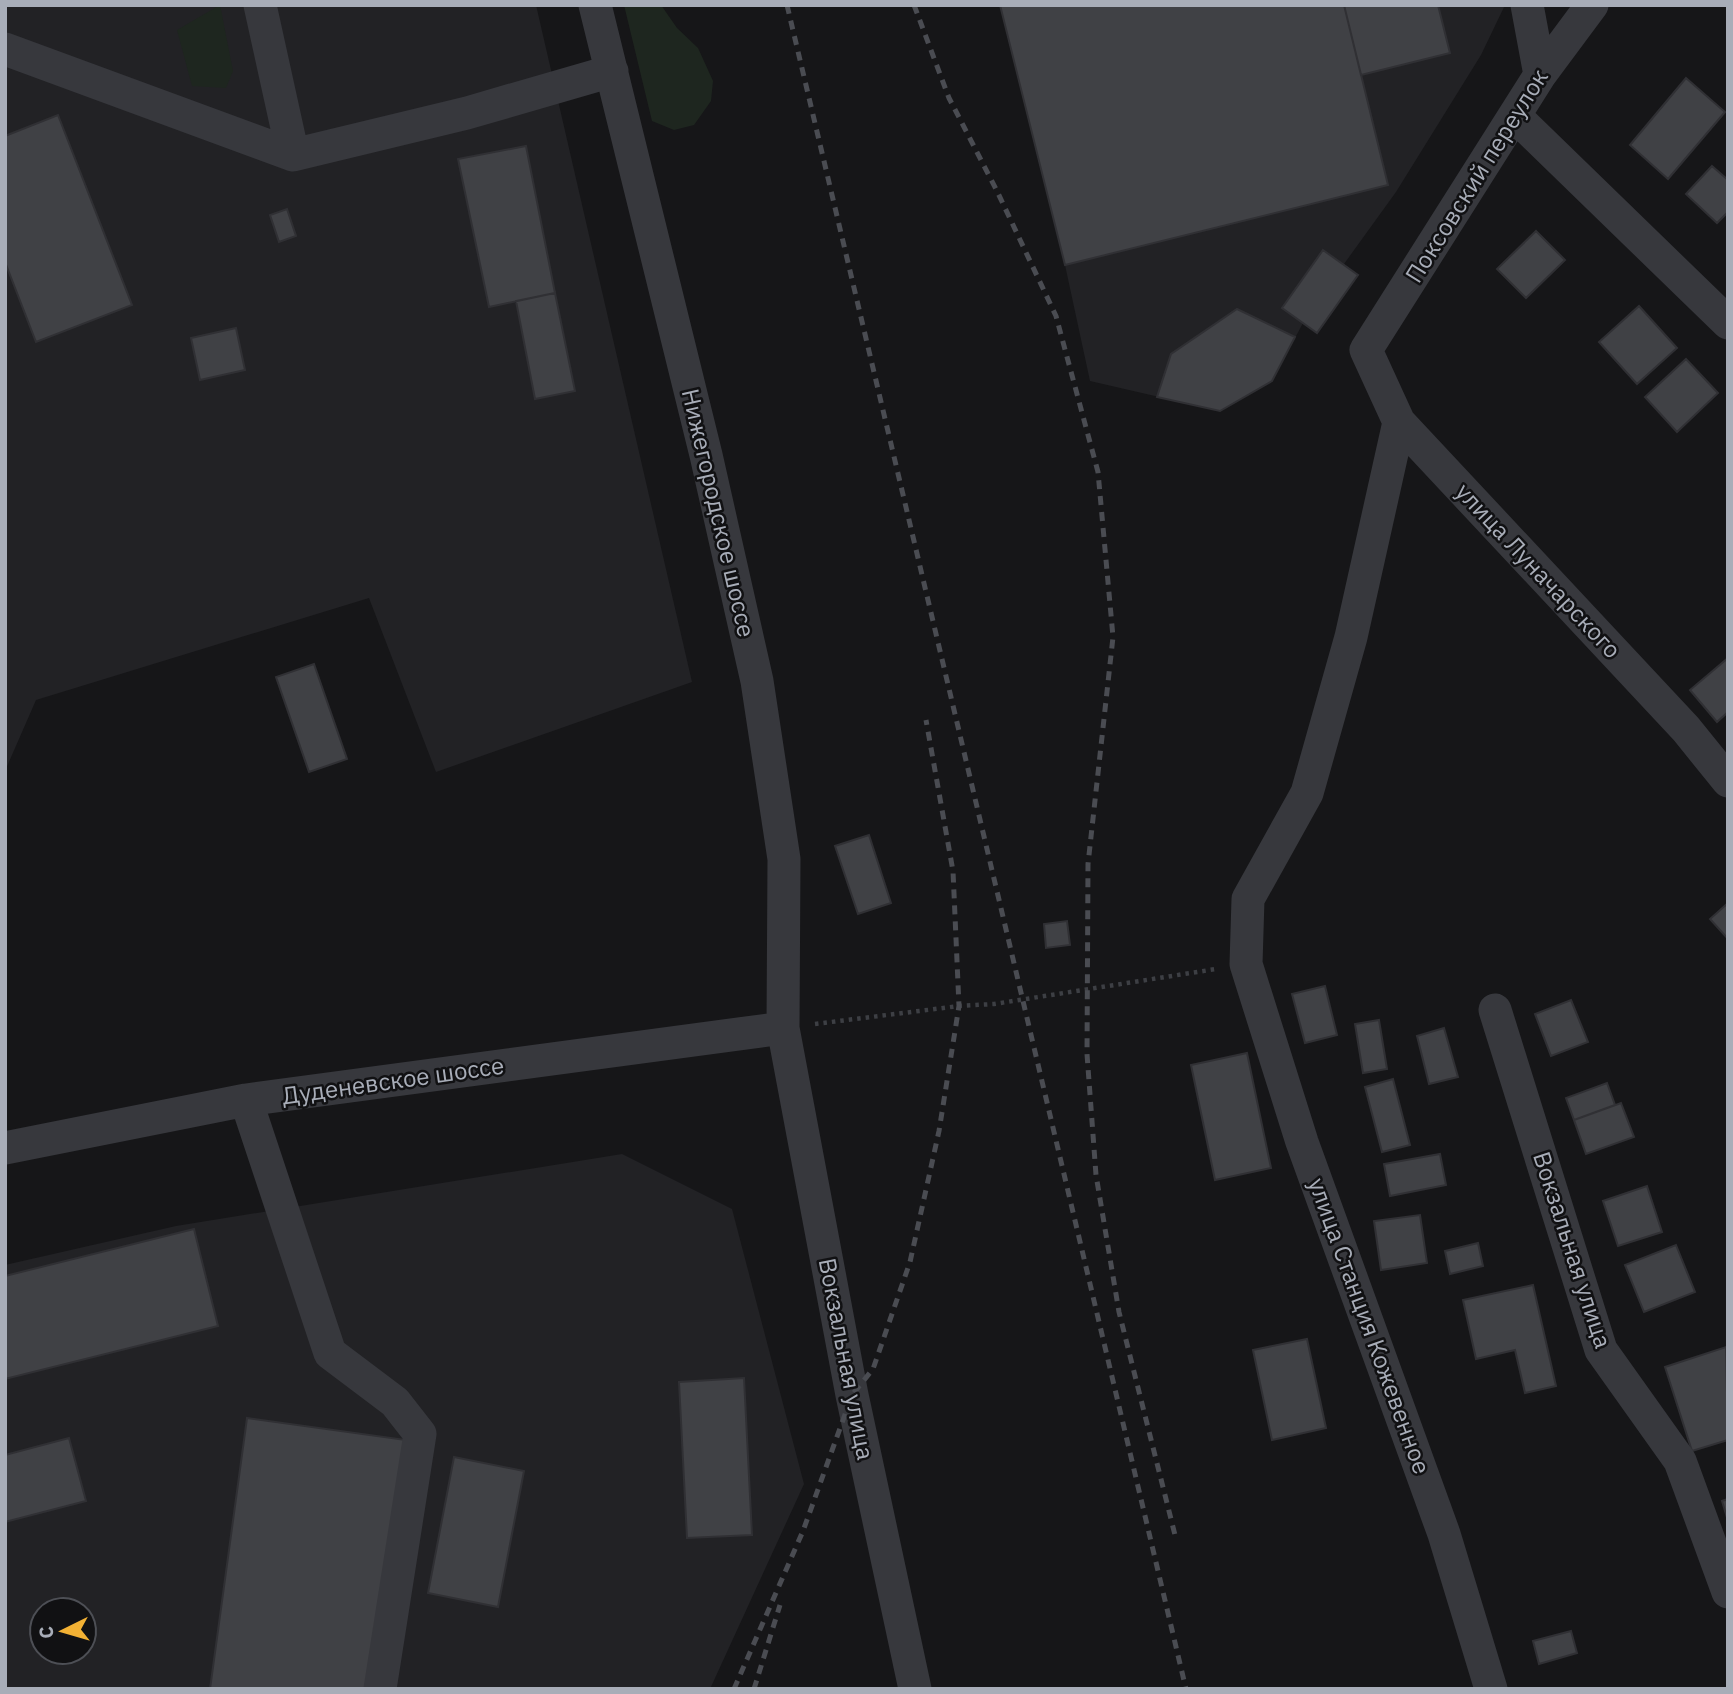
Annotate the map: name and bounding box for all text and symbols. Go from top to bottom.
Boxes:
street label: Поксовский переулок [1397,62,1555,288]
street label: Нижегородское шоссе [675,385,763,640]
street label: улица Луначарского [1449,476,1628,665]
street label: Дуденевское шоссе [280,1049,506,1111]
street label: Вокзальная улица [1526,1147,1620,1352]
street label: улица Станция Кожевенное [1301,1173,1439,1478]
street label: Вокзальная улица [812,1255,882,1463]
north arrow [28,1596,98,1666]
text: С [34,1625,59,1640]

